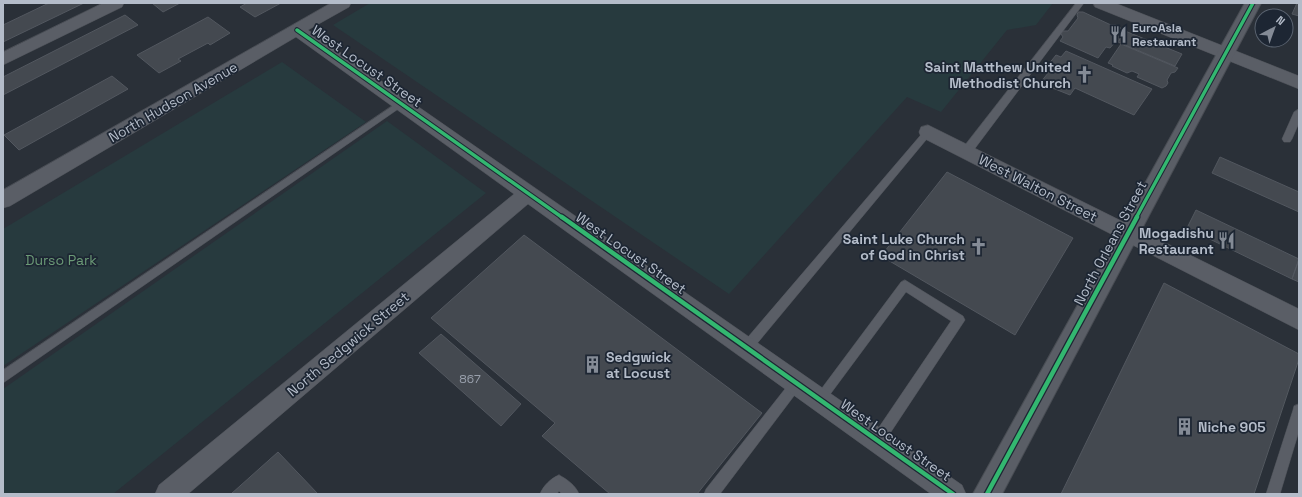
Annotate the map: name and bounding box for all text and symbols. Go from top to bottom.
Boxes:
north arrow [1254,8,1294,48]
text: N [1273,13,1288,28]
place label: EuroAsia Restaurant [1132,20,1197,50]
street label: West Locust Street [308,21,426,111]
restaurant icon: EuroAsia Restaurant [1109,25,1129,45]
street label: North Hudson Avenue [105,58,241,146]
place label: Saint Matthew United Methodist Church [925,58,1071,92]
church icon: Saint Matthew United Methodist Church [1074,65,1094,85]
street label: West Walton Street [976,150,1100,226]
street label: North Orleans Street [1070,178,1150,308]
street label: West Locust Street [572,208,690,298]
place label: Mogadishu Restaurant [1139,224,1214,258]
place label: Saint Luke Church of God in Christ [843,230,965,264]
restaurant icon: Mogadishu Restaurant [1217,231,1237,251]
church icon: Saint Luke Church of God in Christ [968,237,988,257]
park label: Durso Park [25,251,97,269]
street label: North Sedgwick Street [283,288,413,400]
place label: Sedgwick at Locust [606,348,671,382]
building icon: Sedgwick at Locust [583,355,603,375]
house number: 867 [459,371,481,387]
street label: West Locust Street [837,395,955,485]
building icon: Niche 905 [1175,417,1195,437]
place label: Niche 905 [1198,418,1266,436]

